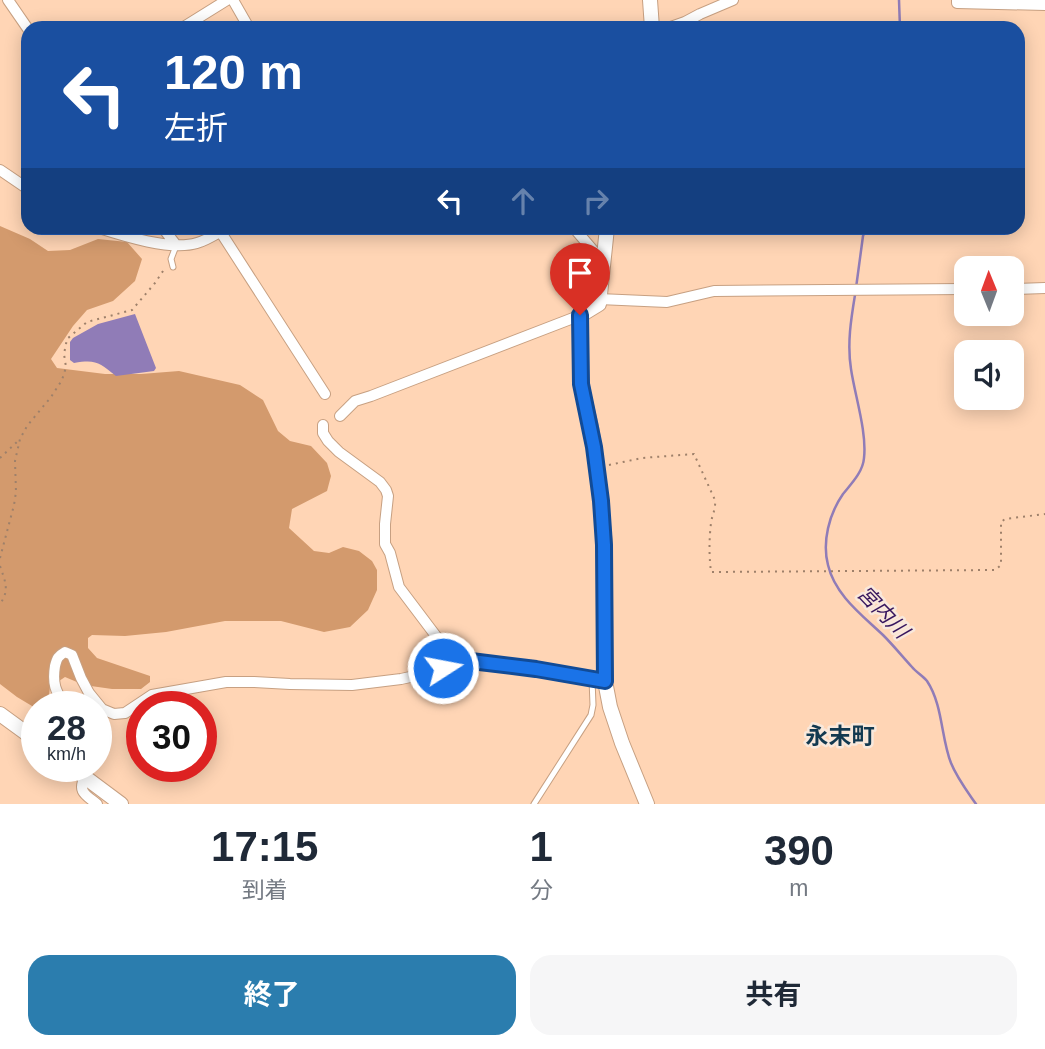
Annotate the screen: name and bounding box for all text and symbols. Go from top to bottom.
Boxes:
text: 120 m [164,45,303,99]
icon: left [49,49,140,140]
text: 左折 [164,110,228,146]
icon: left [431,182,469,220]
icon: ahead [504,182,542,220]
icon: right [577,182,615,220]
pin [550,243,610,315]
icon: arrive [561,254,599,292]
north arrow [954,256,1024,326]
map controls [954,256,1024,410]
button: sound [954,340,1024,410]
water label: 宮内川 [853,581,915,644]
position arrow [406,631,480,705]
speed limit sign: 30 [126,691,217,782]
text: 28 [47,708,86,747]
district label: 永末町 [806,723,875,749]
text: km/h [47,744,86,764]
text: 17:15 [211,823,318,870]
text: 1 [529,823,553,870]
text: 390 [764,827,834,874]
text: m [789,875,809,901]
text: 到着 [242,877,288,903]
text: 分 [530,877,553,903]
button: 終了 [28,955,516,1035]
button: 共有 [530,955,1017,1035]

